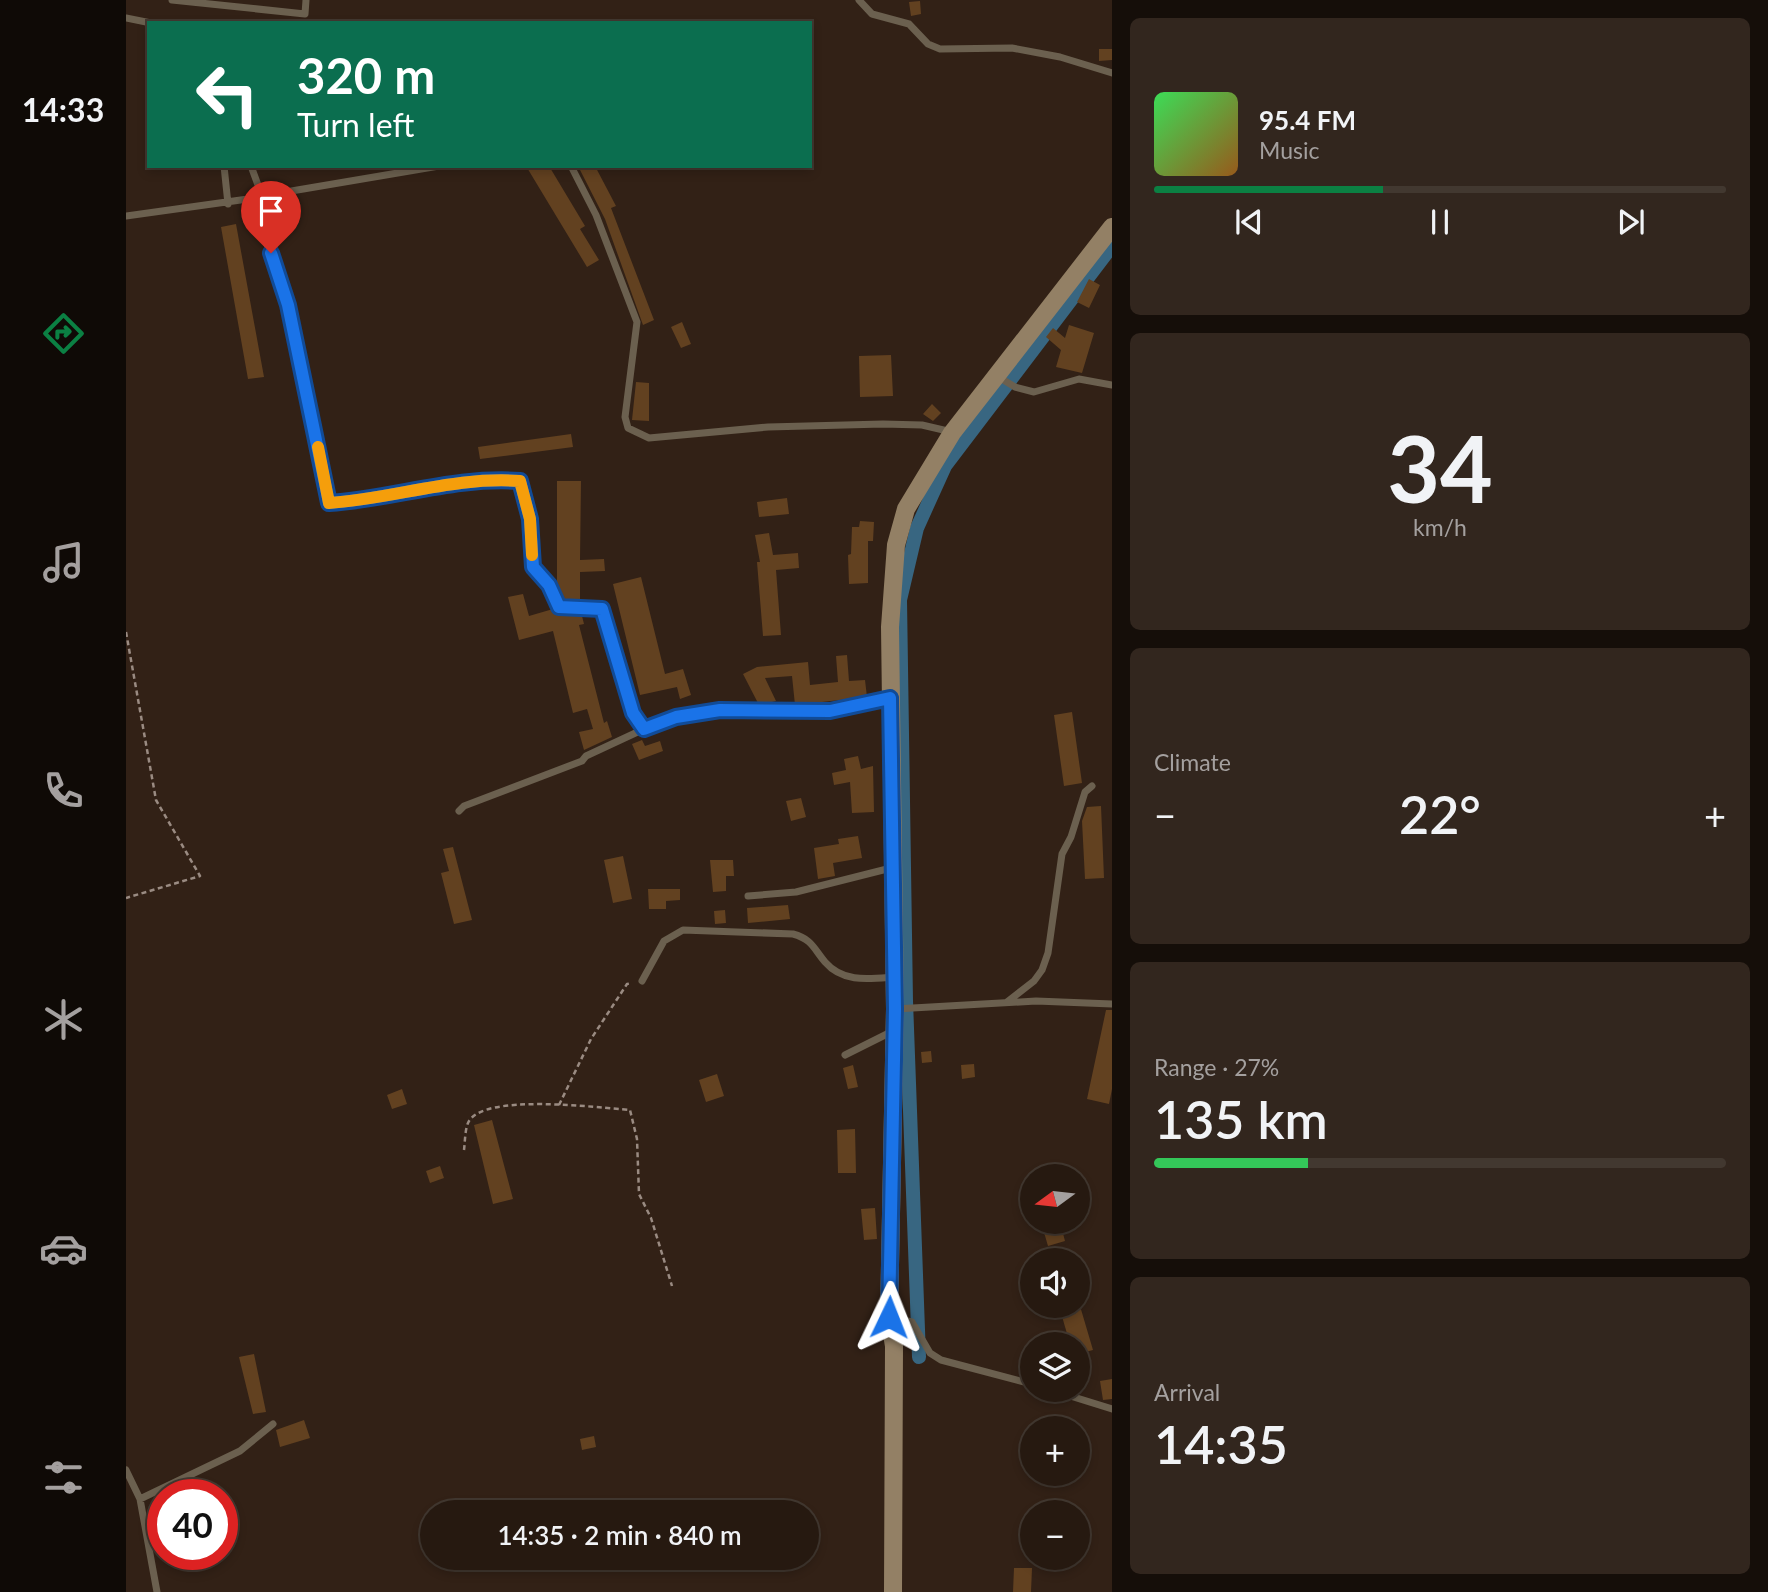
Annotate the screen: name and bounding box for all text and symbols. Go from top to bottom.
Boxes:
text: 320 m [297,46,435,104]
icon: left [182,49,273,140]
text: 14:33 [22,90,104,129]
text: 95.4 FM [1259,104,1356,136]
text: Turn left [297,105,414,144]
text: Music [1259,136,1319,164]
pin [241,181,301,253]
icon: arrive [252,192,290,230]
icon: previous [1230,203,1268,241]
icon: pause [1421,203,1459,241]
icon: next [1612,203,1650,241]
icon: directions [39,309,88,358]
text: 34 [1387,413,1493,522]
text: km/h [1413,513,1467,541]
icon: music [39,538,88,587]
text: Climate [1154,748,1231,776]
icon: phone [39,766,88,815]
text: 22° [1399,783,1481,845]
text: − [1154,792,1176,838]
text: + [1704,792,1726,838]
icon: climate [39,995,88,1044]
text: Range · 27% [1154,1053,1279,1081]
text: 135 km [1154,1088,1328,1150]
north arrow [1020,1164,1090,1234]
map controls [1020,1164,1090,1570]
icon: car [39,1224,88,1273]
button: sound [1020,1248,1090,1318]
position arrow [852,1280,926,1354]
button: layers [1020,1332,1090,1402]
text: Arrival [1154,1378,1220,1406]
text: 14:35 [1154,1413,1288,1475]
button: + [1020,1416,1090,1486]
icon: filters [39,1453,88,1502]
speed limit sign: 40 [147,1479,238,1570]
button: − [1020,1500,1090,1570]
text: 14:35 · 2 min · 840 m [497,1519,742,1551]

